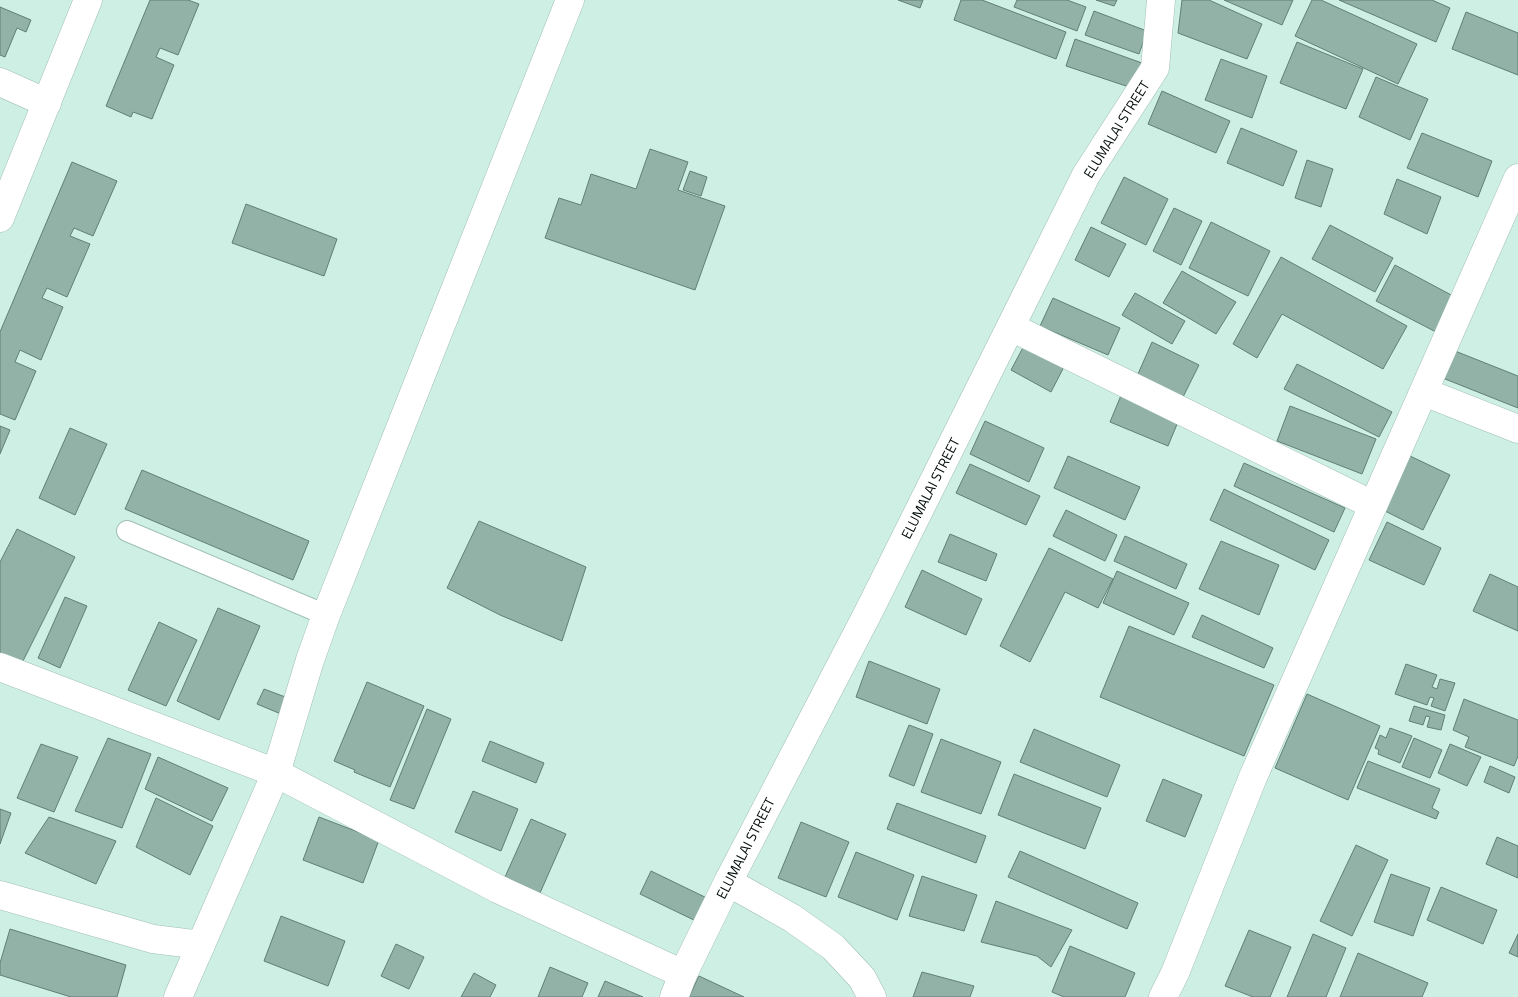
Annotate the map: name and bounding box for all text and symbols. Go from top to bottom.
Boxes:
street label: ELUMALAI STREET [1078,76,1155,182]
street label: ELUMALAI STREET [895,433,965,542]
street label: ELUMALAI STREET [710,793,780,902]

